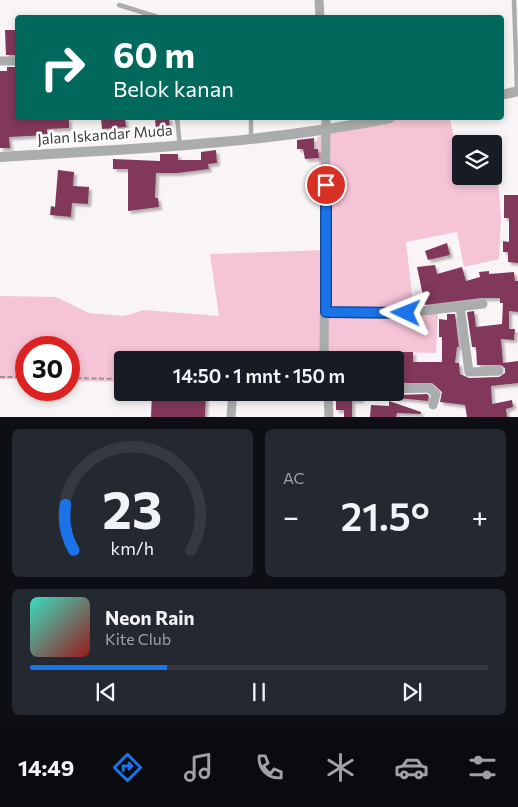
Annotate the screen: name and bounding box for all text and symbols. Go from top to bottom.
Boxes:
text: 60 m [113,32,195,75]
icon: right [30,35,95,100]
text: Belok kanan [113,75,234,102]
street label: Jalan Iskandar Muda [37,120,173,148]
map controls [452,135,502,185]
button: layers [452,135,502,185]
pin [305,164,347,206]
icon: arrive [312,171,340,199]
position arrow [379,286,431,338]
speed limit sign: 30 [15,336,80,401]
text: 14:50 · 1 mnt · 150 m [173,364,345,387]
text: AC [283,468,305,487]
text: 23 [103,476,162,540]
text: 21.5° [341,492,430,539]
text: − [283,499,299,533]
text: + [472,499,488,533]
text: km/h [111,537,154,559]
text: Neon Rain [105,606,195,629]
text: Kite Club [105,629,171,648]
icon: previous [92,678,120,706]
icon: pause [245,678,273,706]
icon: next [398,678,426,706]
icon: directions [110,750,145,785]
icon: music [181,750,216,785]
icon: phone [252,750,287,785]
icon: climate [323,750,358,785]
icon: car [394,750,429,785]
icon: filters [465,750,500,785]
text: 14:49 [18,754,74,781]

